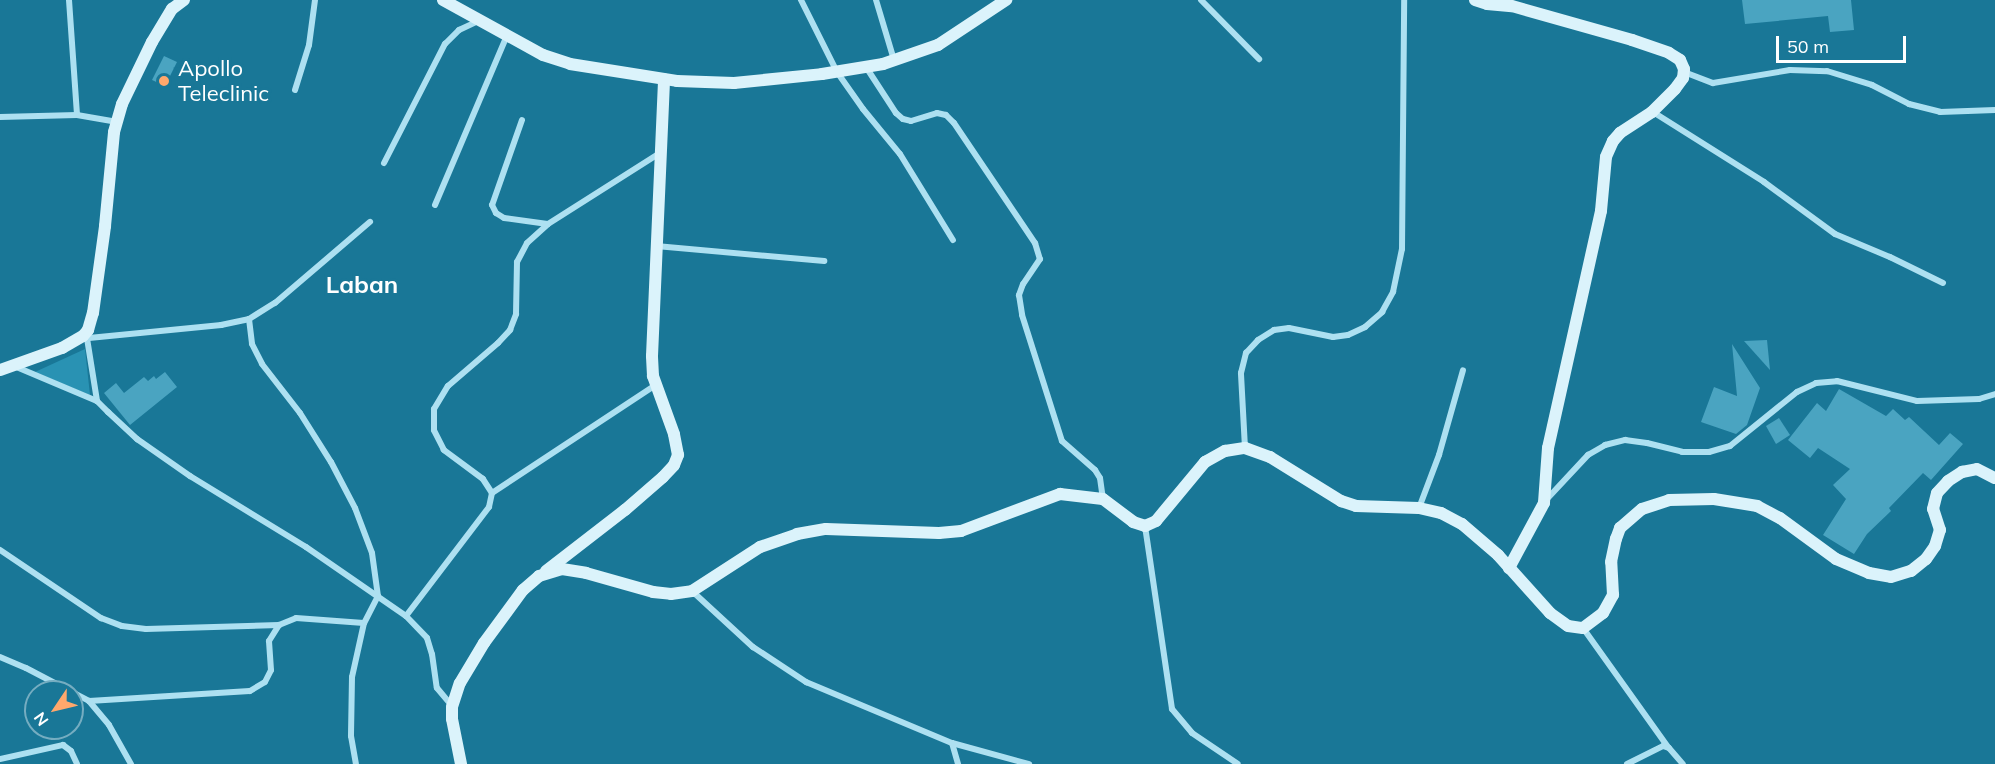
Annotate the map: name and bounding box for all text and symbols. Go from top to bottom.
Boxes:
scale bar [1779,24,1910,62]
text: 50 m [1787,35,1829,58]
place label: Apollo Teleclinic [178,55,269,106]
marker: Apollo Teleclinic [155,72,173,90]
district label: Laban [326,271,398,299]
north arrow [24,680,84,740]
text: N [29,708,53,730]

